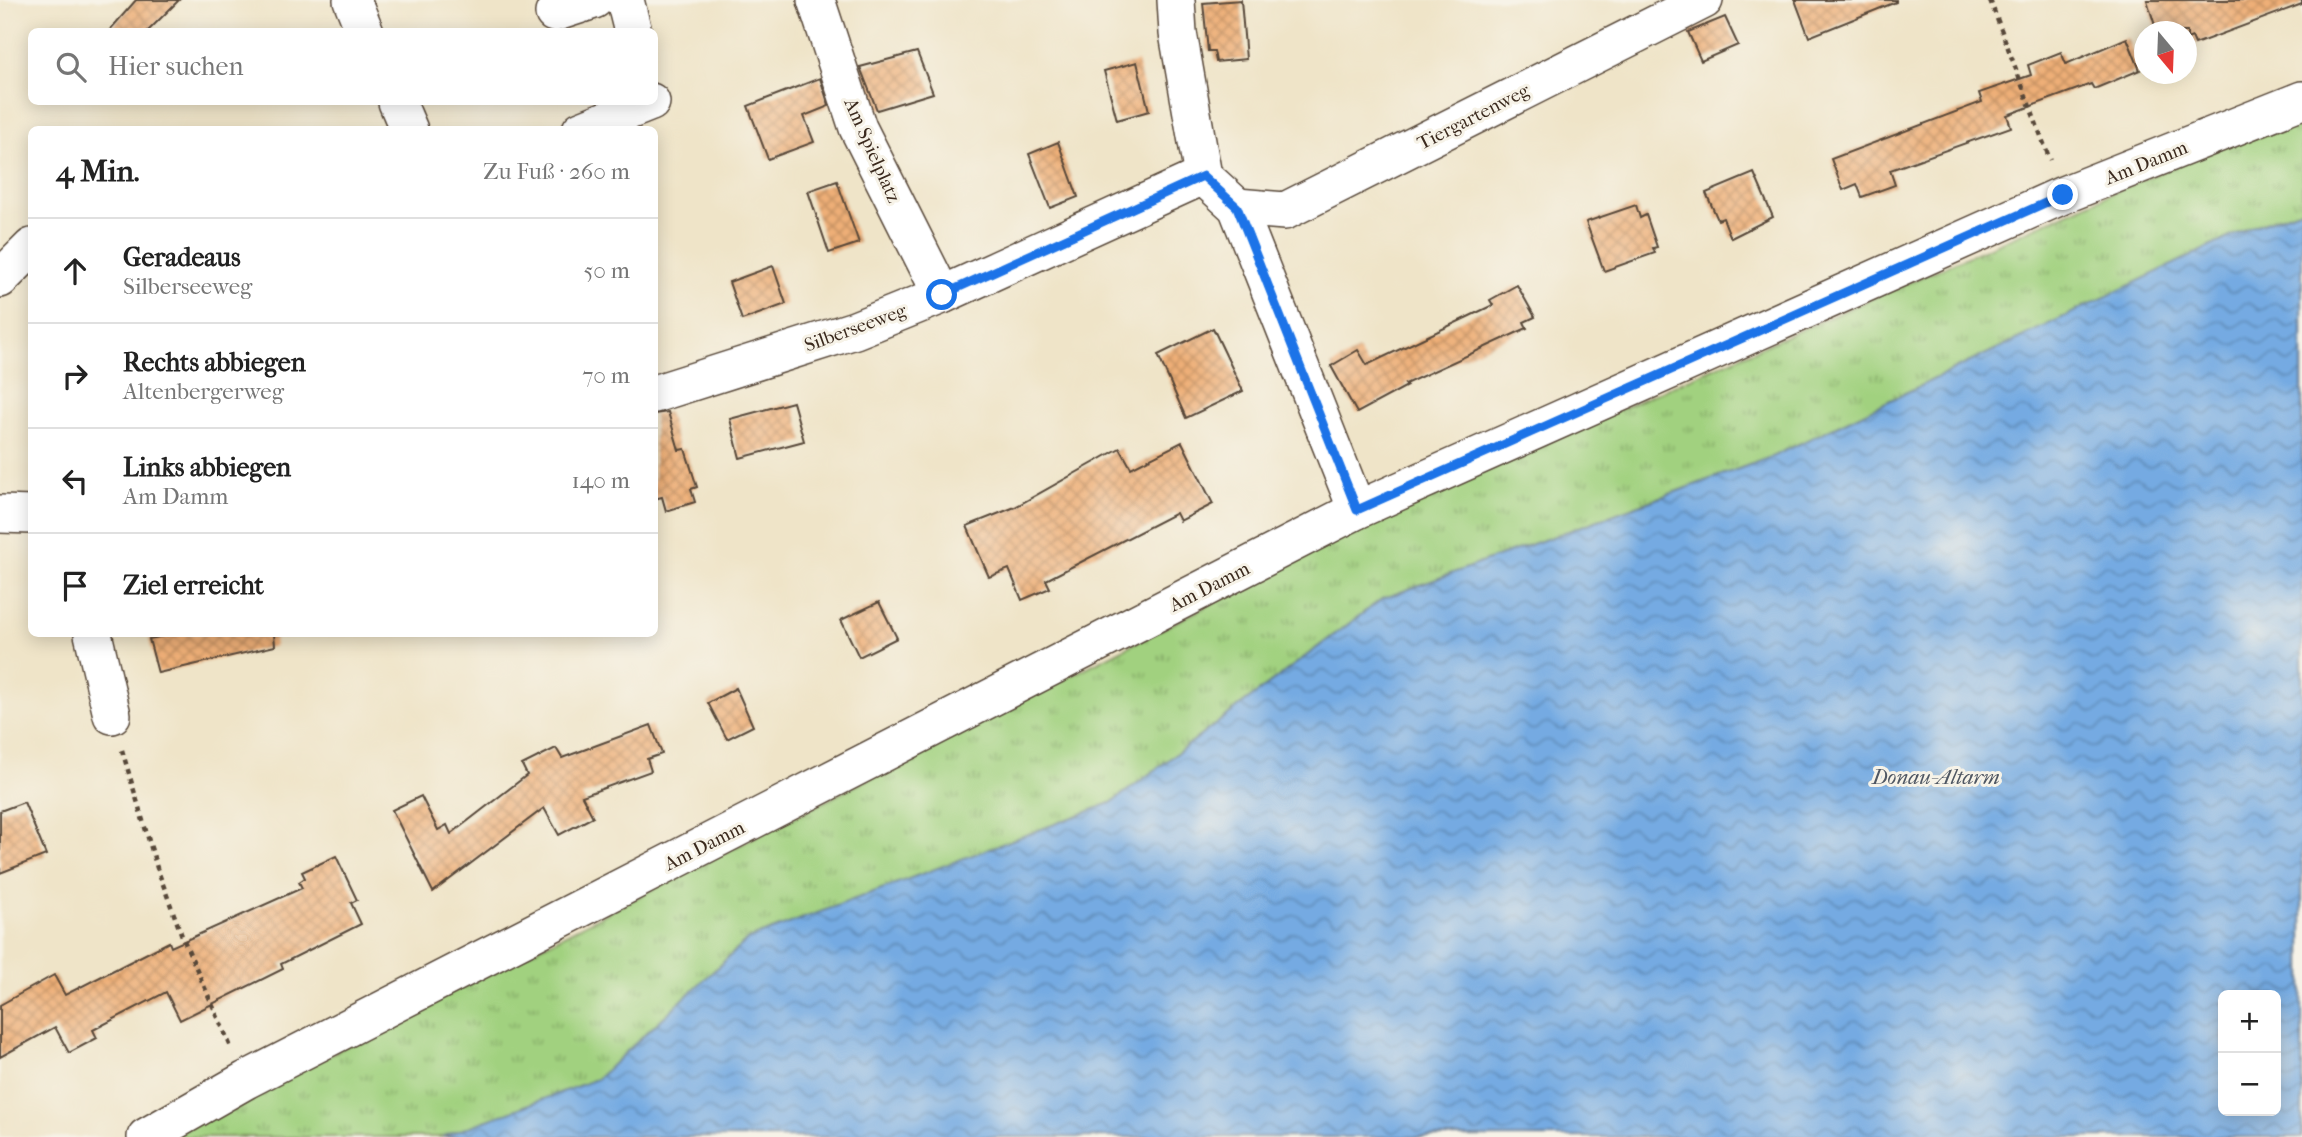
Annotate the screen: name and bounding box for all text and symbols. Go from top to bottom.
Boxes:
north arrow [2134,21,2197,84]
search box [28,28,658,105]
icon: search [52,48,90,86]
text: Hier suchen [108,51,244,82]
street label: Tiergartenweg [1414,79,1534,155]
street label: Am Spielplatz [839,94,905,206]
street label: Am Damm [2101,136,2191,190]
text: 4 Min. [56,154,140,189]
text: Zu Fuß · 260 m [483,158,630,185]
route end [2047,179,2078,210]
text: Geradeaus [123,242,241,273]
icon: ahead [56,252,94,290]
text: 50 m [583,257,630,284]
text: Silberseeweg [123,273,252,300]
route start [926,279,957,310]
street label: Silberseeweg [801,299,910,357]
text: Rechts abbiegen [123,347,306,378]
icon: right [56,357,94,395]
text: 70 m [582,362,630,389]
text: Altenbergerweg [123,378,284,405]
text: Links abbiegen [123,452,291,483]
icon: left [56,462,94,500]
text: 140 m [571,467,630,494]
text: Am Damm [123,483,228,510]
street label: Am Damm [1165,557,1253,617]
icon: arrive [56,567,94,605]
text: Ziel erreicht [123,570,264,601]
water label: Donau-Altarm [1870,765,2000,789]
street label: Am Damm [660,816,748,876]
map controls [2218,990,2281,1116]
button: + [2218,990,2281,1053]
button: − [2218,1053,2281,1116]

